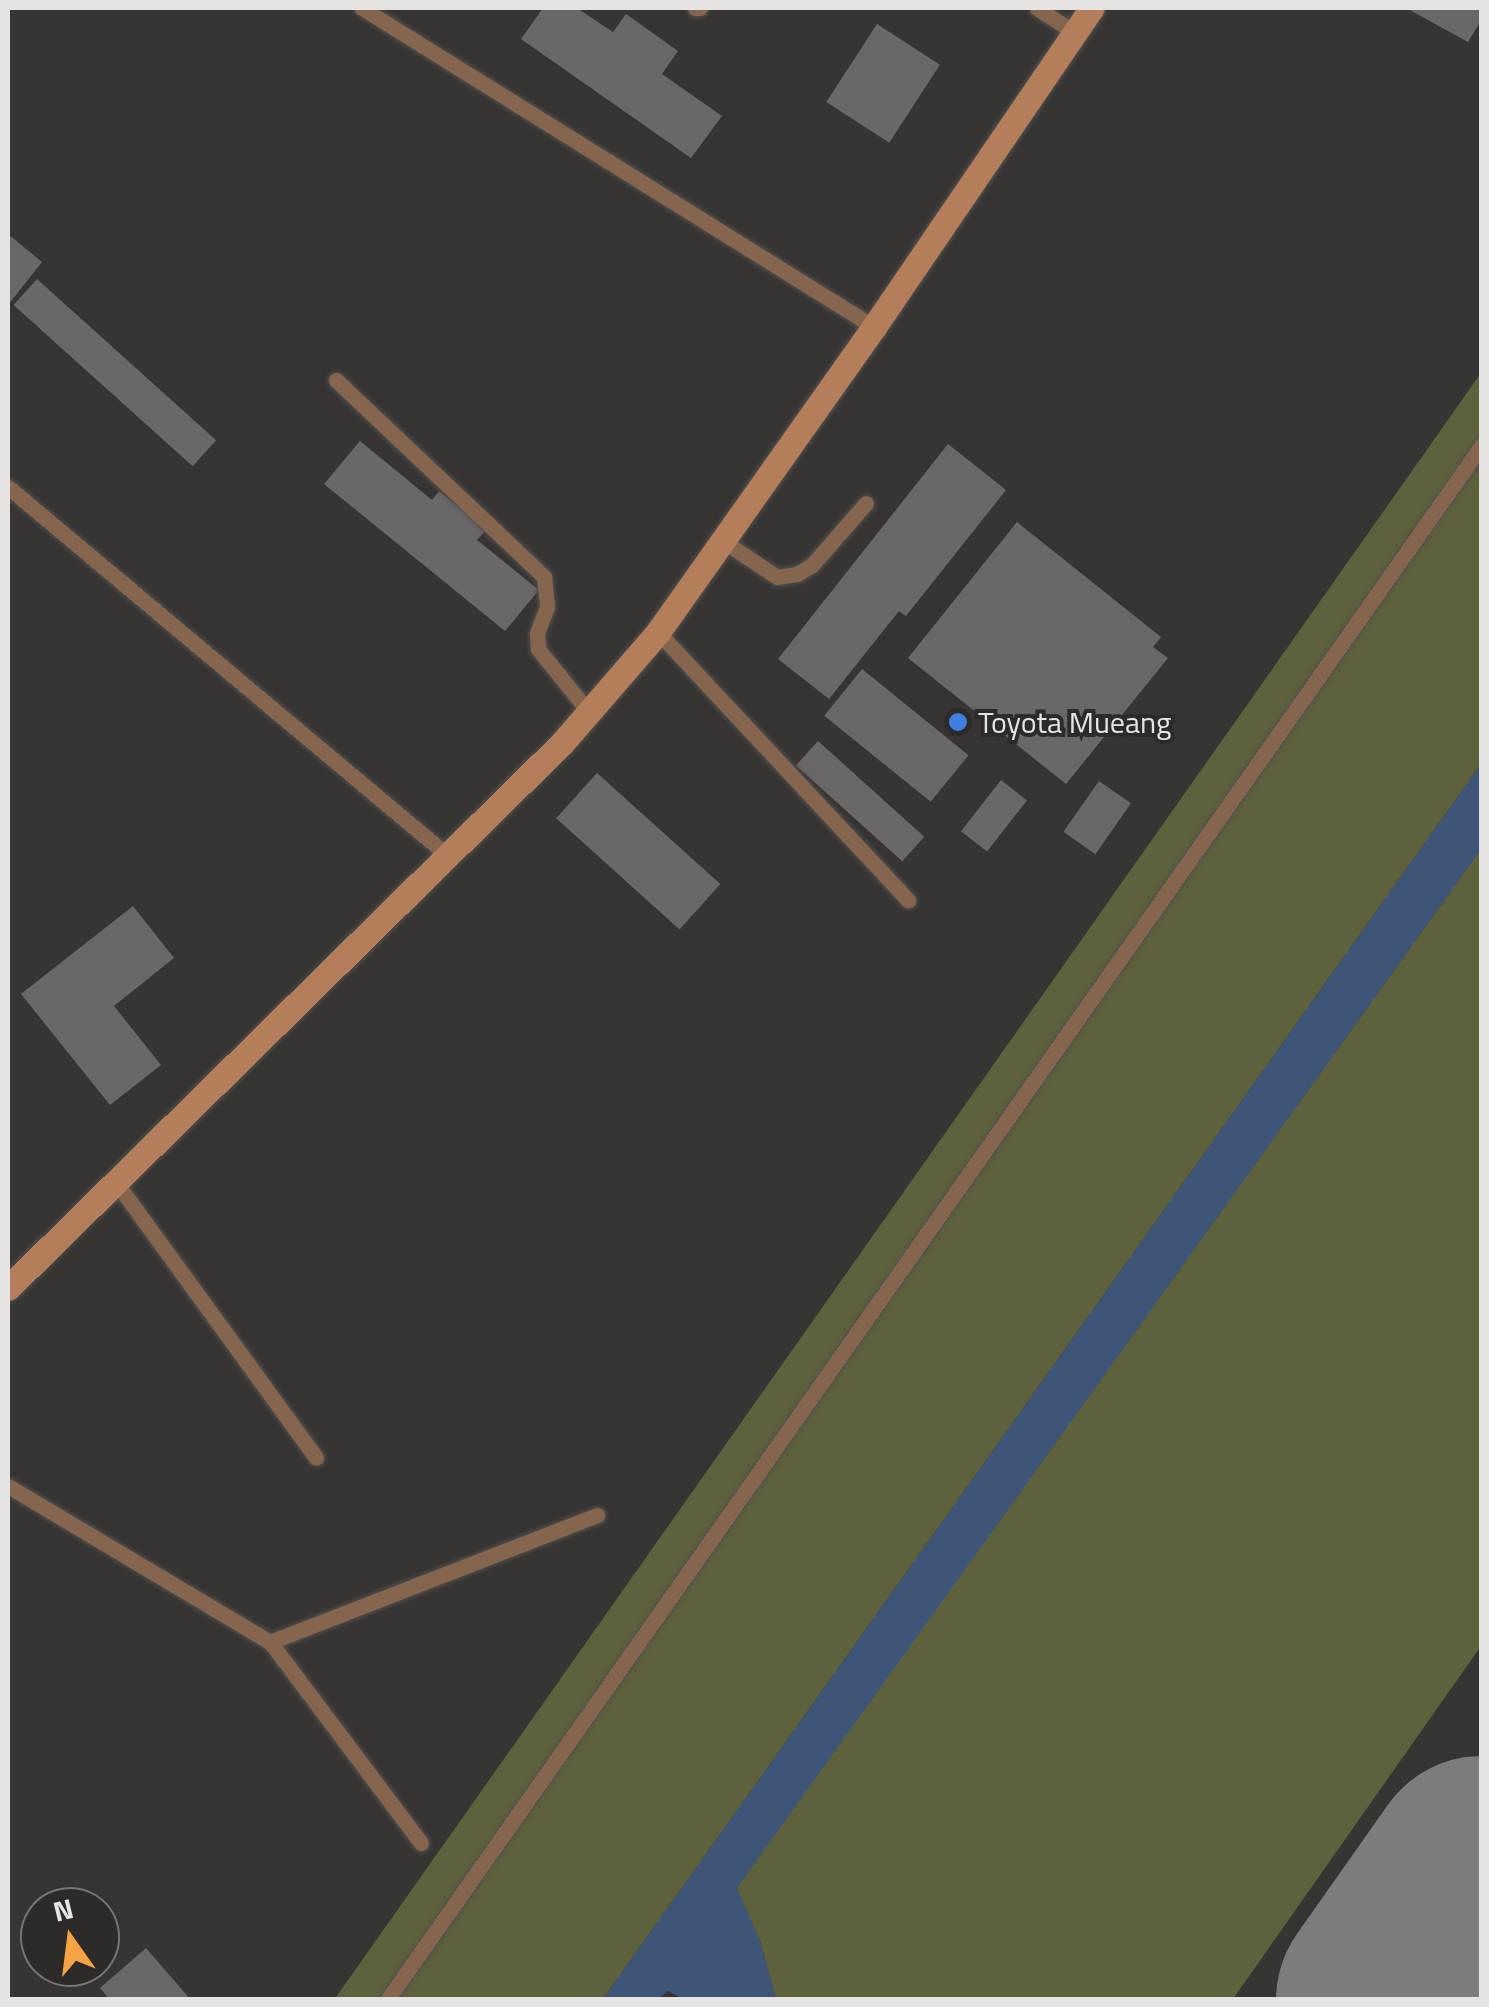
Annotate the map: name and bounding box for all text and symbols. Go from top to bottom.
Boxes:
place label: Toyota Mueang [978,704,1172,740]
marker: Toyota Mueang [947,711,969,733]
text: N [48,1886,78,1933]
north arrow [20,1887,120,1987]

